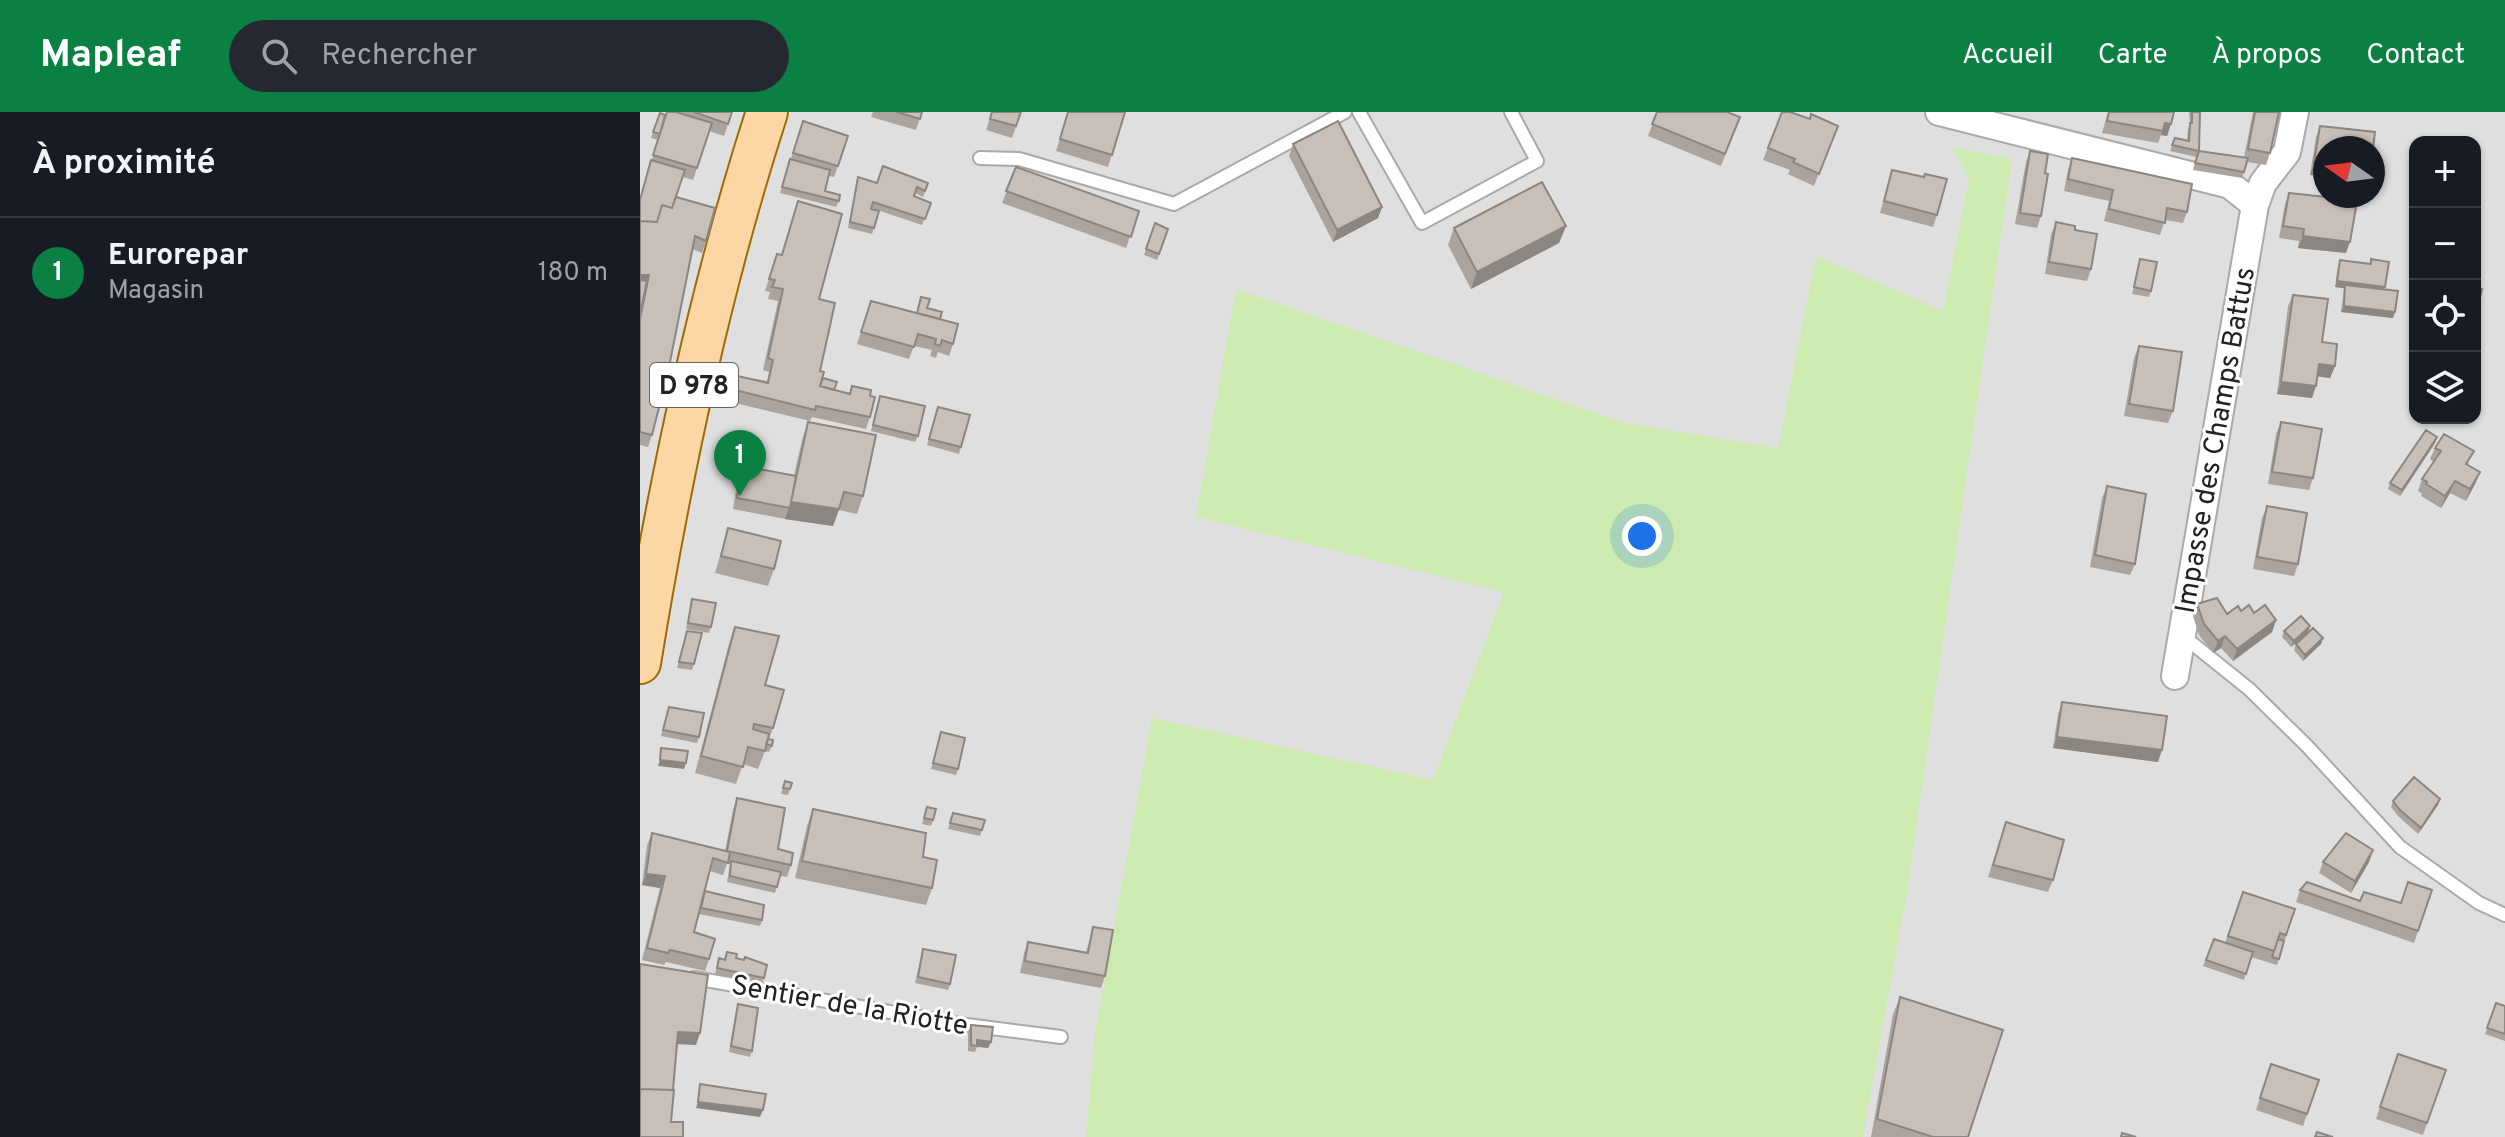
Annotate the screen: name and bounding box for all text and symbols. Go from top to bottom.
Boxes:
search box [229,20,789,92]
text: Mapleaf [40,32,181,81]
icon: search [257,34,301,78]
text: Rechercher [321,38,477,75]
text: Accueil [1962,38,2054,74]
text: Carte [2098,38,2168,74]
text: À propos [2212,38,2322,74]
text: Contact [2366,38,2465,74]
north arrow [2313,136,2385,208]
map controls [2409,136,2481,424]
button: + [2409,136,2481,208]
text: À proximité [32,143,215,186]
button: − [2409,208,2481,280]
text: Eurorepar [108,238,248,275]
text: 1 [53,257,63,290]
text: 180 m [538,257,608,290]
street label: Impasse des Champs Battus [2169,265,2265,617]
text: Magasin [108,275,204,308]
button: locate [2409,280,2481,352]
button: layers [2409,352,2481,424]
road number: D 978 [650,363,738,407]
pin: 1 [714,430,766,496]
your location [1622,516,1662,556]
street label: Sentier de la Riotte [728,968,971,1045]

